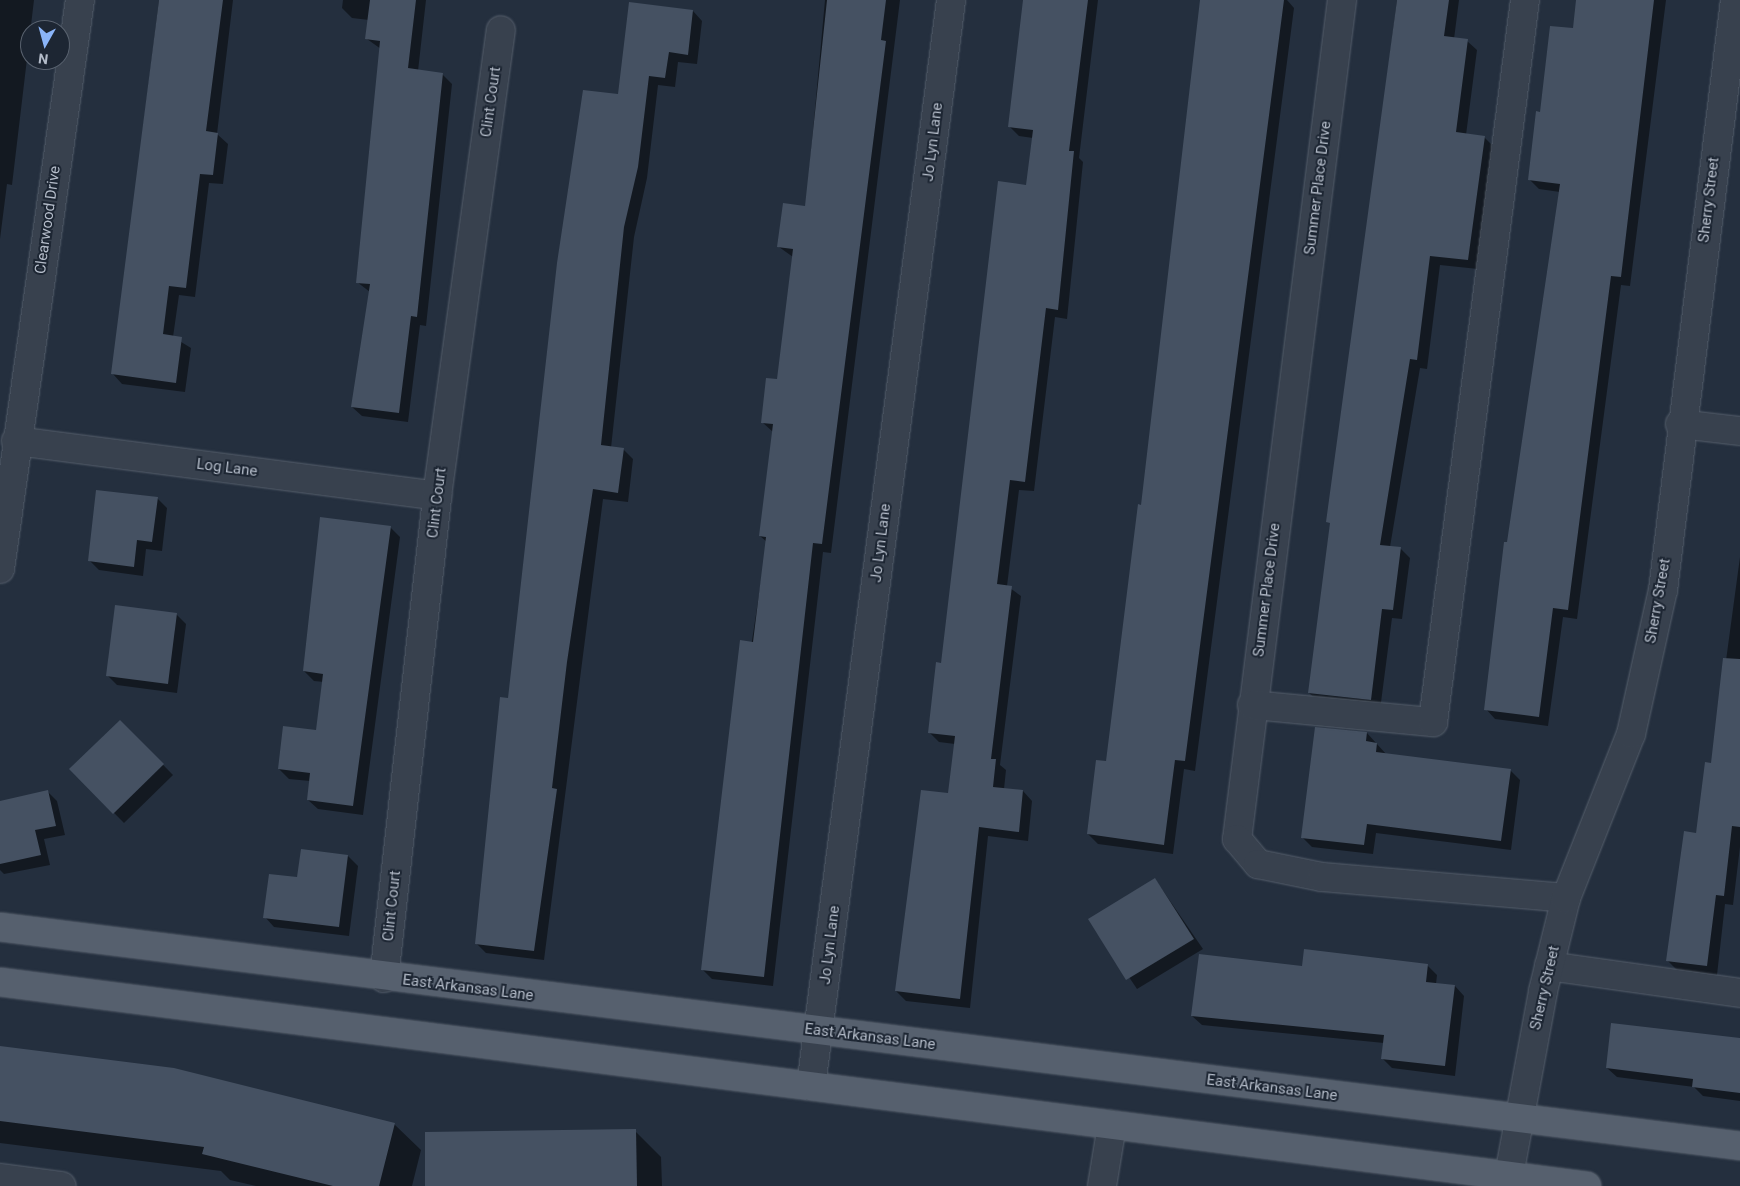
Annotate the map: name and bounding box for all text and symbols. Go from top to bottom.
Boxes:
north arrow [20,20,70,70]
text: N [37,50,49,67]
street label: Clint Court [477,66,505,138]
street label: Jo Lyn Lane [919,102,947,182]
street label: Summer Place Drive [1301,120,1335,256]
street label: Sherry Street [1695,156,1723,244]
street label: Clearwood Drive [32,165,64,275]
street label: Log Lane [196,455,258,481]
street label: Clint Court [424,467,450,539]
street label: Jo Lyn Lane [867,503,895,583]
street label: Summer Place Drive [1250,522,1284,658]
street label: Sherry Street [1642,557,1674,645]
street label: Clint Court [379,870,405,942]
street label: Jo Lyn Lane [816,905,844,985]
street label: Sherry Street [1527,944,1563,1032]
street label: East Arkansas Lane [401,971,535,1005]
street label: East Arkansas Lane [803,1020,937,1054]
street label: East Arkansas Lane [1205,1071,1339,1105]

